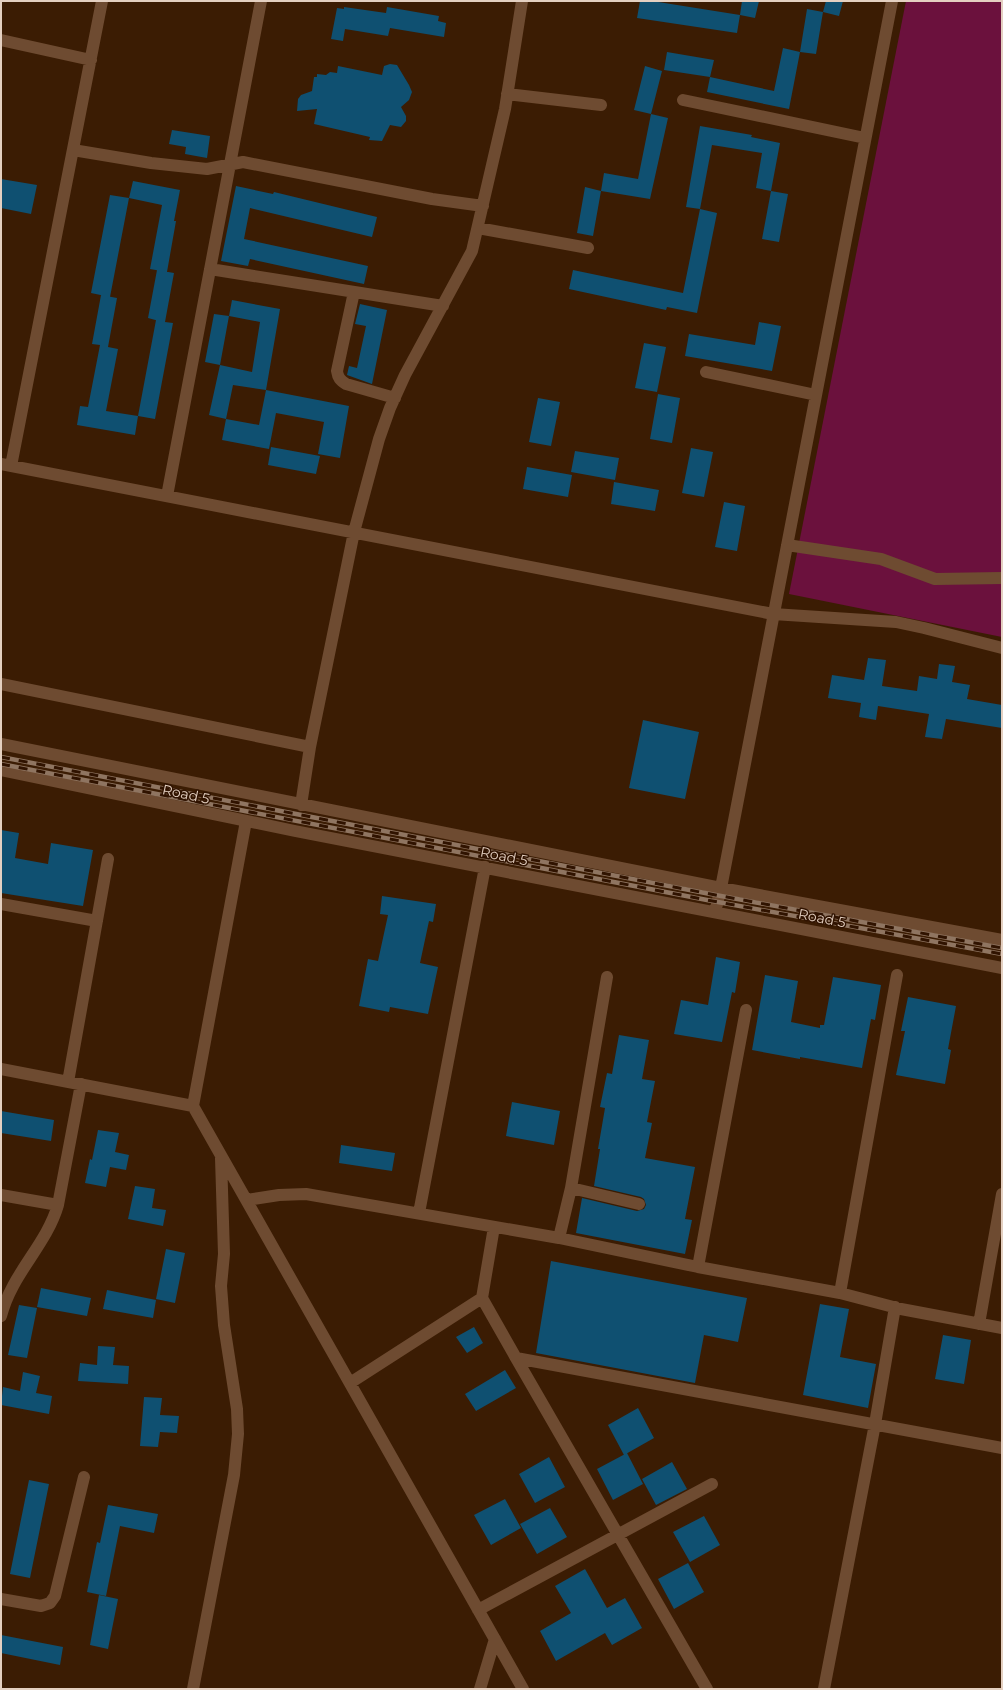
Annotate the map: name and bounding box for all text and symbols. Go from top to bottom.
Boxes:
street label: Road 5 [161,780,212,808]
street label: Road 5 [479,843,529,869]
street label: Road 5 [797,905,847,931]

